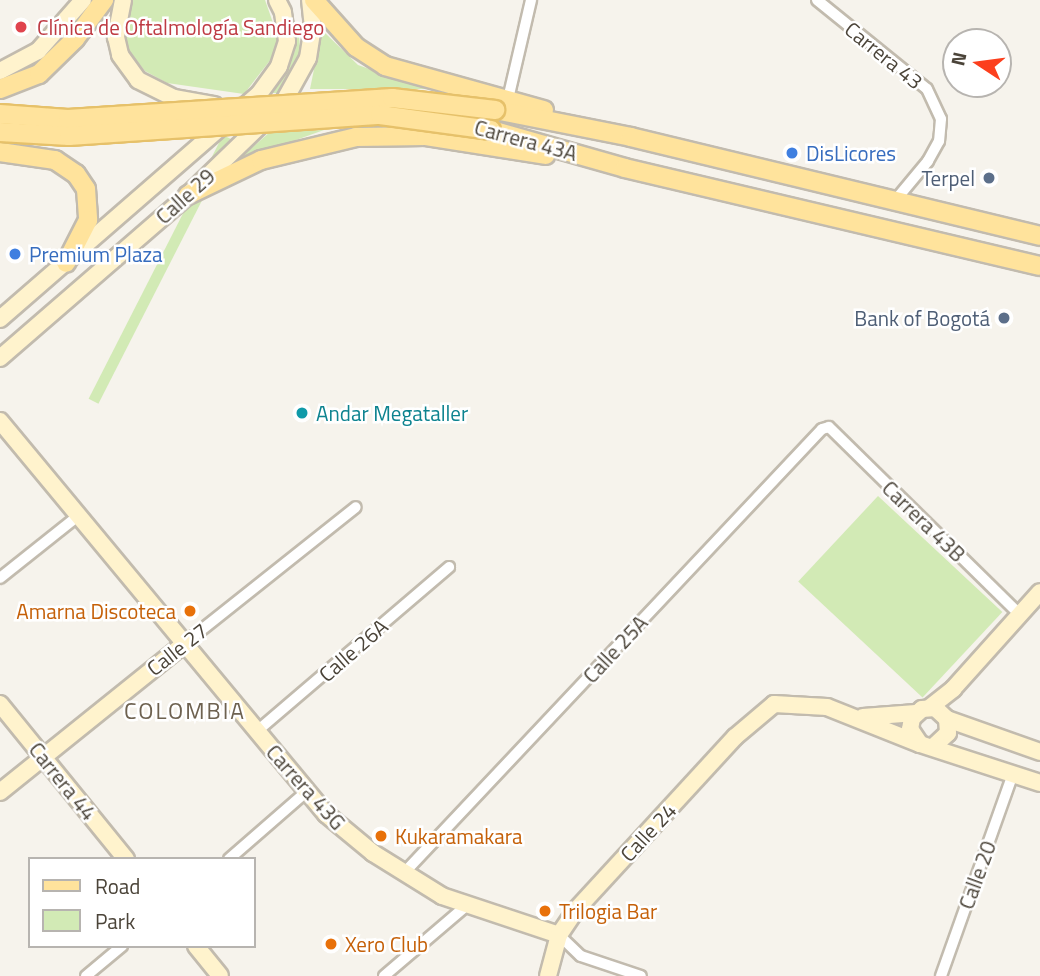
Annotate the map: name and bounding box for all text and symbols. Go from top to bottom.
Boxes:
place label: Clínica de Oftalmología Sandiego [37,14,324,40]
street label: Carrera 43 [840,16,928,94]
marker: Clínica de Oftalmología Sandiego [11,17,31,37]
north arrow [942,28,1012,98]
text: N [942,49,974,68]
street label: Carrera 43A [472,114,580,166]
place label: DisLicores [806,140,896,166]
marker: DisLicores [784,145,800,161]
street label: Calle 29 [150,163,220,229]
place label: Terpel [921,165,975,191]
marker: Terpel [981,170,997,186]
place label: Premium Plaza [29,241,162,267]
marker: Premium Plaza [7,246,23,262]
place label: Bank of Bogotá [854,305,990,331]
marker: Bank of Bogotá [996,310,1012,326]
place label: Andar Megataller [316,400,468,426]
marker: Andar Megataller [294,405,310,421]
street label: Carrera 43B [877,475,971,567]
place label: Amarna Discoteca [16,598,176,624]
marker: Amarna Discoteca [182,603,198,619]
street label: Calle 25A [578,610,652,688]
street label: Calle 26A [313,613,393,687]
street label: Calle 27 [142,617,212,681]
district label: COLOMBIA [125,697,245,725]
street label: Carrera 44 [24,737,102,825]
street label: Carrera 43G [261,739,351,835]
street label: Calle 24 [615,798,681,866]
place label: Kukaramakara [395,823,523,849]
marker: Kukaramakara [373,828,389,844]
street label: Calle 20 [953,838,1001,912]
legend [28,857,256,948]
text: Road [95,870,140,902]
place label: Trilogia Bar [559,898,657,924]
marker: Trilogia Bar [537,903,553,919]
text: Park [95,905,135,937]
place label: Xero Club [345,931,428,957]
marker: Xero Club [323,936,339,952]

